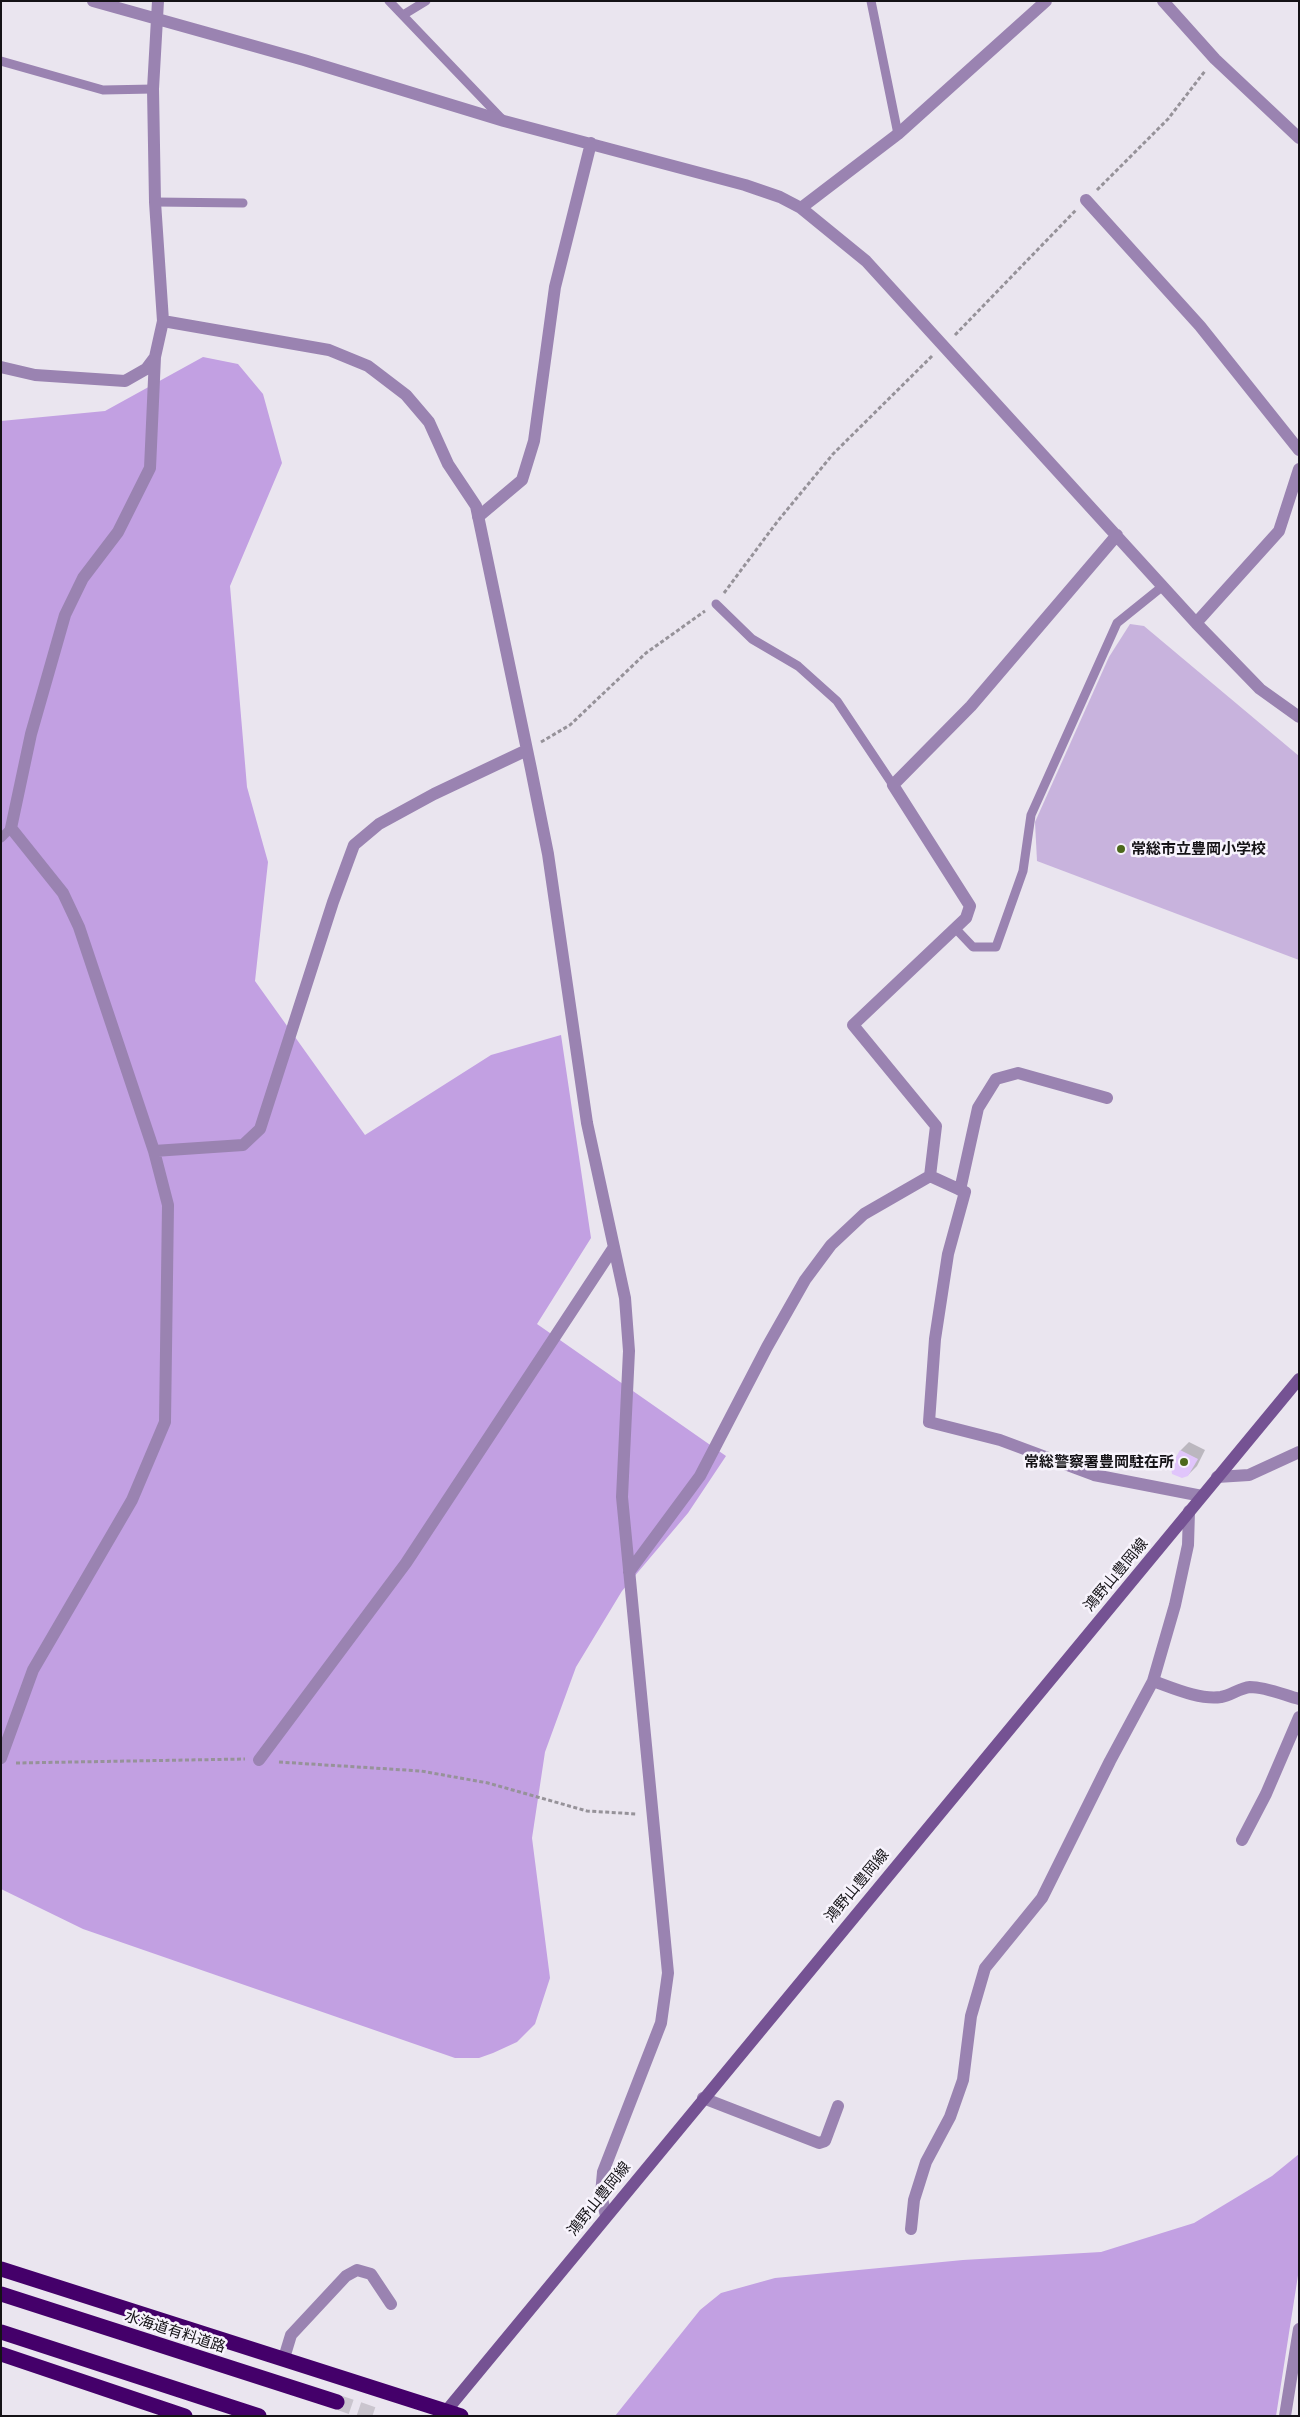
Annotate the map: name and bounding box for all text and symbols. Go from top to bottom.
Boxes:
place label: 常総市立豊岡小学校 [1131,840,1266,858]
marker: 常総市立豊岡小学校 [1115,843,1127,855]
place label: 常総警察署豊岡駐在所 [1024,1453,1174,1471]
marker: 常総警察署豊岡駐在所 [1178,1456,1190,1468]
street label: 鴻野山豊岡線 [1080,1535,1152,1615]
street label: 鴻野山豊岡線 [821,1846,893,1926]
street label: 鴻野山豊岡線 [564,2158,634,2240]
street label: 水海道有料道路 [122,2307,228,2357]

